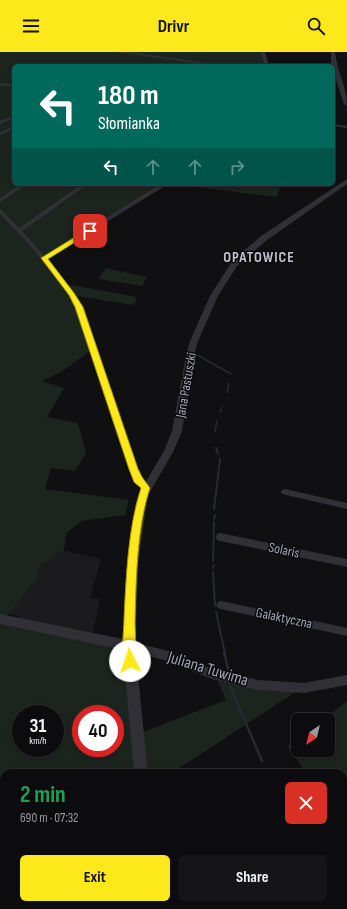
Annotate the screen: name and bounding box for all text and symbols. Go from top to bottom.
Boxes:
icon: menu [20,15,42,37]
icon: search [305,15,327,37]
text: Drivr [158,16,189,37]
text: 180 m [98,79,158,112]
icon: left [32,80,84,132]
text: Słomianka [98,113,160,134]
icon: left [100,156,122,178]
icon: ahead [142,156,164,178]
icon: ahead [184,156,206,178]
icon: right [226,156,248,178]
pin [73,214,107,248]
icon: arrive [79,220,101,242]
district label: OPATOWICE [223,248,295,267]
street label: Jana Pastuszki [172,351,200,420]
street label: Solaris [267,538,301,562]
street label: Galaktyczna [254,604,314,632]
position arrow [109,640,151,682]
street label: Juliana Tuwima [164,647,251,691]
speed limit sign: 40 [72,705,124,757]
north arrow [291,713,335,757]
map controls [291,713,335,757]
text: 31 [30,714,46,738]
text: km/h [29,735,47,747]
text: 2 min [20,780,66,809]
button: close [285,782,327,824]
text: 690 m · 07:32 [20,810,78,826]
button: Exit [20,855,170,901]
button: Share [178,855,327,901]

